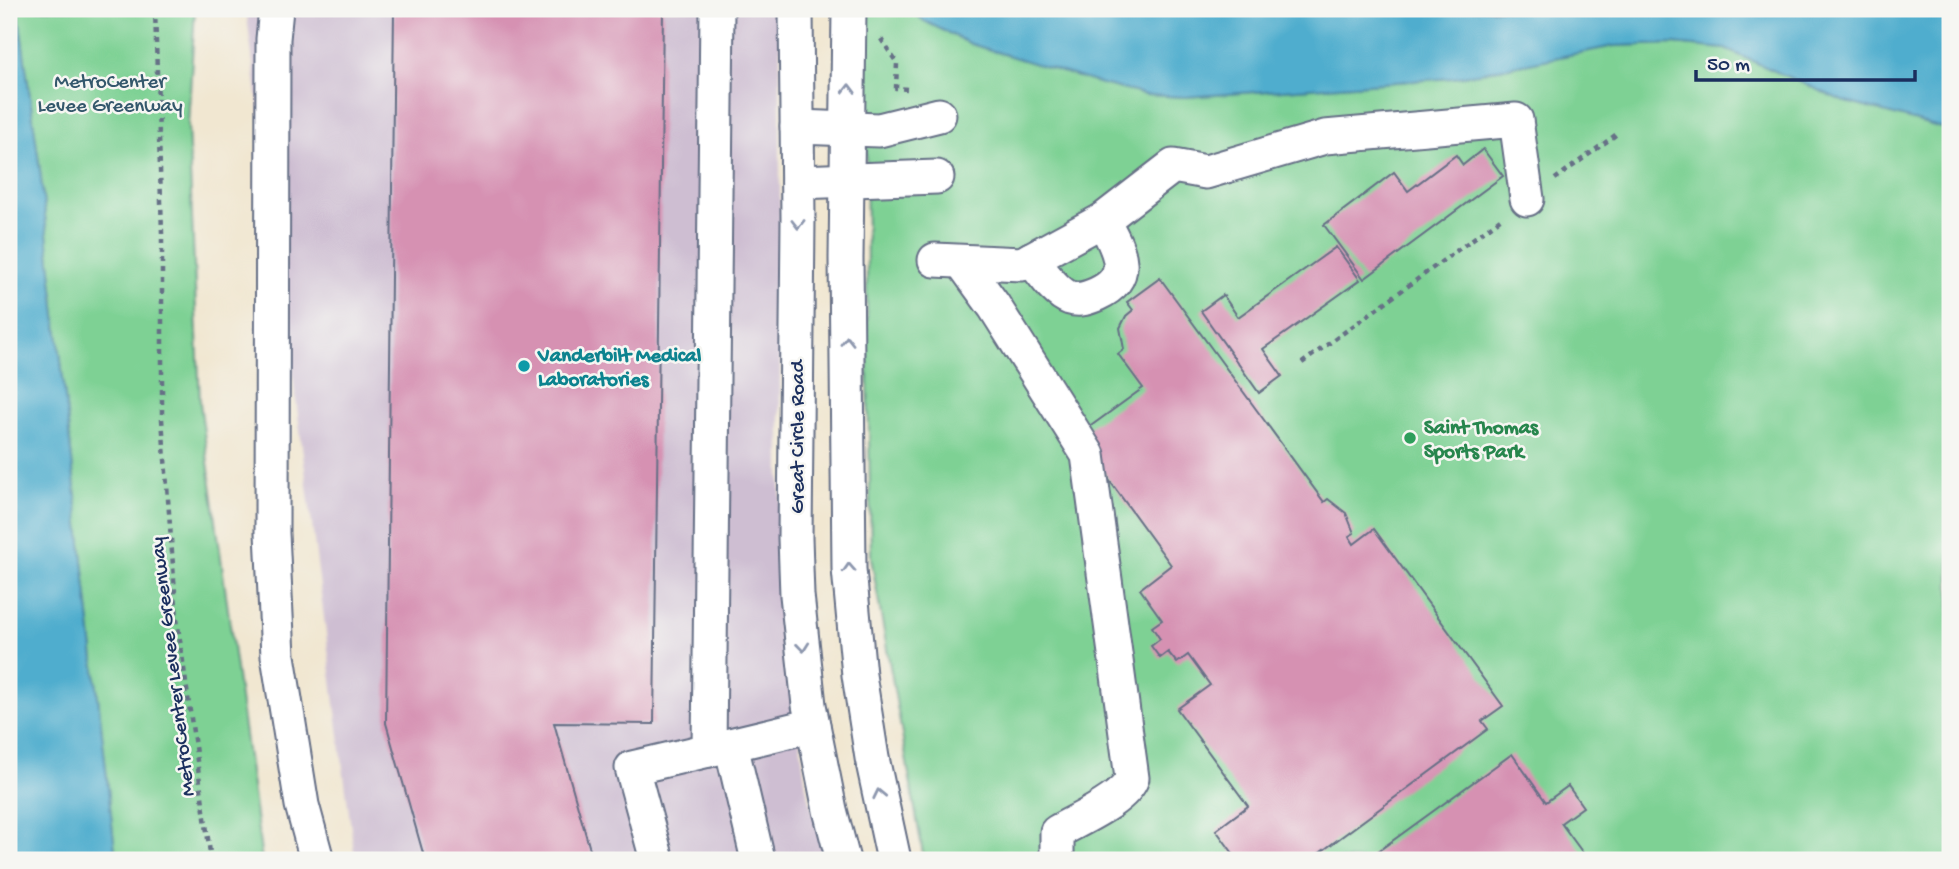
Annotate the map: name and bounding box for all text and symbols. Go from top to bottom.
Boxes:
scale bar [1696,38,1915,82]
text: 50 m [1707,54,1750,79]
park label: MetroCenter Levee Greenway [37,71,183,120]
one-way arrow [841,83,857,94]
one-way arrow [790,219,805,230]
one-way arrow [839,335,855,346]
place label: Vanderbilt Medical Laboratories [537,345,702,394]
marker: Vanderbilt Medical Laboratories [516,358,532,374]
street label: Great Circle Road [787,359,812,514]
place label: Saint Thomas Sports Park [1424,417,1539,466]
marker: Saint Thomas Sports Park [1402,430,1418,446]
street label: MetroCenter Levee Greenway [146,535,203,798]
one-way arrow [842,563,857,574]
one-way arrow [796,641,811,653]
one-way arrow [873,788,888,800]

